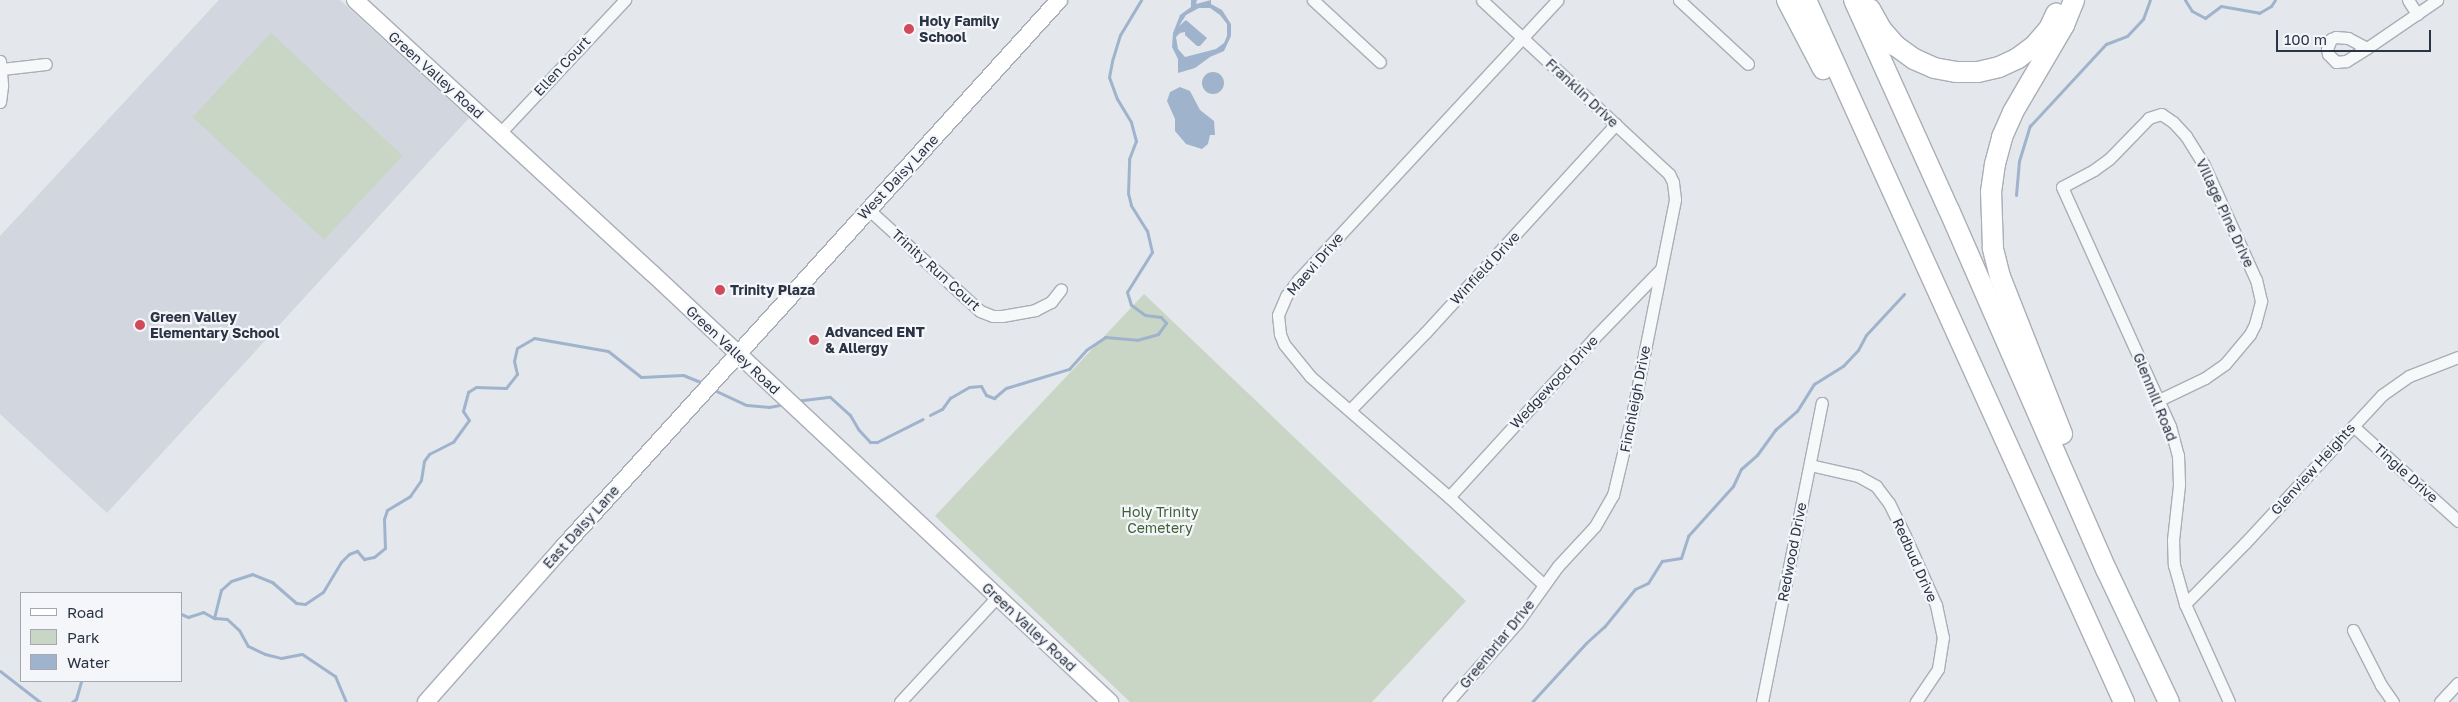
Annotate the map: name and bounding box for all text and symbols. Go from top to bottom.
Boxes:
place label: Holy Family School [919,13,999,46]
scale bar [2278,20,2433,52]
marker: Holy Family School [903,23,915,35]
street label: Green Valley Road [385,28,487,122]
text: 100 m [2284,30,2327,48]
street label: Ellen Court [530,33,594,99]
street label: Franklin Drive [1542,55,1622,131]
street label: West Daisy Lane [854,131,942,223]
street label: Village Pine Drive [2192,156,2258,270]
street label: Trinity Run Court [888,226,984,314]
street label: Winfield Drive [1447,228,1523,308]
street label: Maevi Drive [1283,229,1347,299]
place label: Trinity Plaza [730,282,815,298]
marker: Trinity Plaza [714,284,726,296]
street label: Green Valley Road [683,302,783,398]
place label: Green Valley Elementary School [150,309,279,342]
marker: Green Valley Elementary School [134,319,146,331]
place label: Advanced ENT & Allergy [825,324,925,357]
street label: Wedgewood Drive [1507,332,1601,432]
marker: Advanced ENT & Allergy [807,333,821,347]
street label: Finchleigh Drive [1616,344,1654,454]
street label: Glenmill Road [2130,350,2180,444]
street label: Glenview Heights [2267,420,2359,518]
street label: Tingle Drive [2371,440,2441,506]
street label: East Daisy Lane [539,482,623,572]
street label: Redwood Drive [1774,501,1810,603]
park label: Holy Trinity Cemetery [1121,504,1199,536]
street label: Redbud Drive [1889,515,1941,605]
street label: Green Valley Road [979,579,1079,675]
legend [20,592,182,682]
street label: Greenbriar Drive [1456,596,1538,692]
text: Road [67,603,104,621]
text: Park [67,628,99,646]
text: Water [67,653,110,671]

